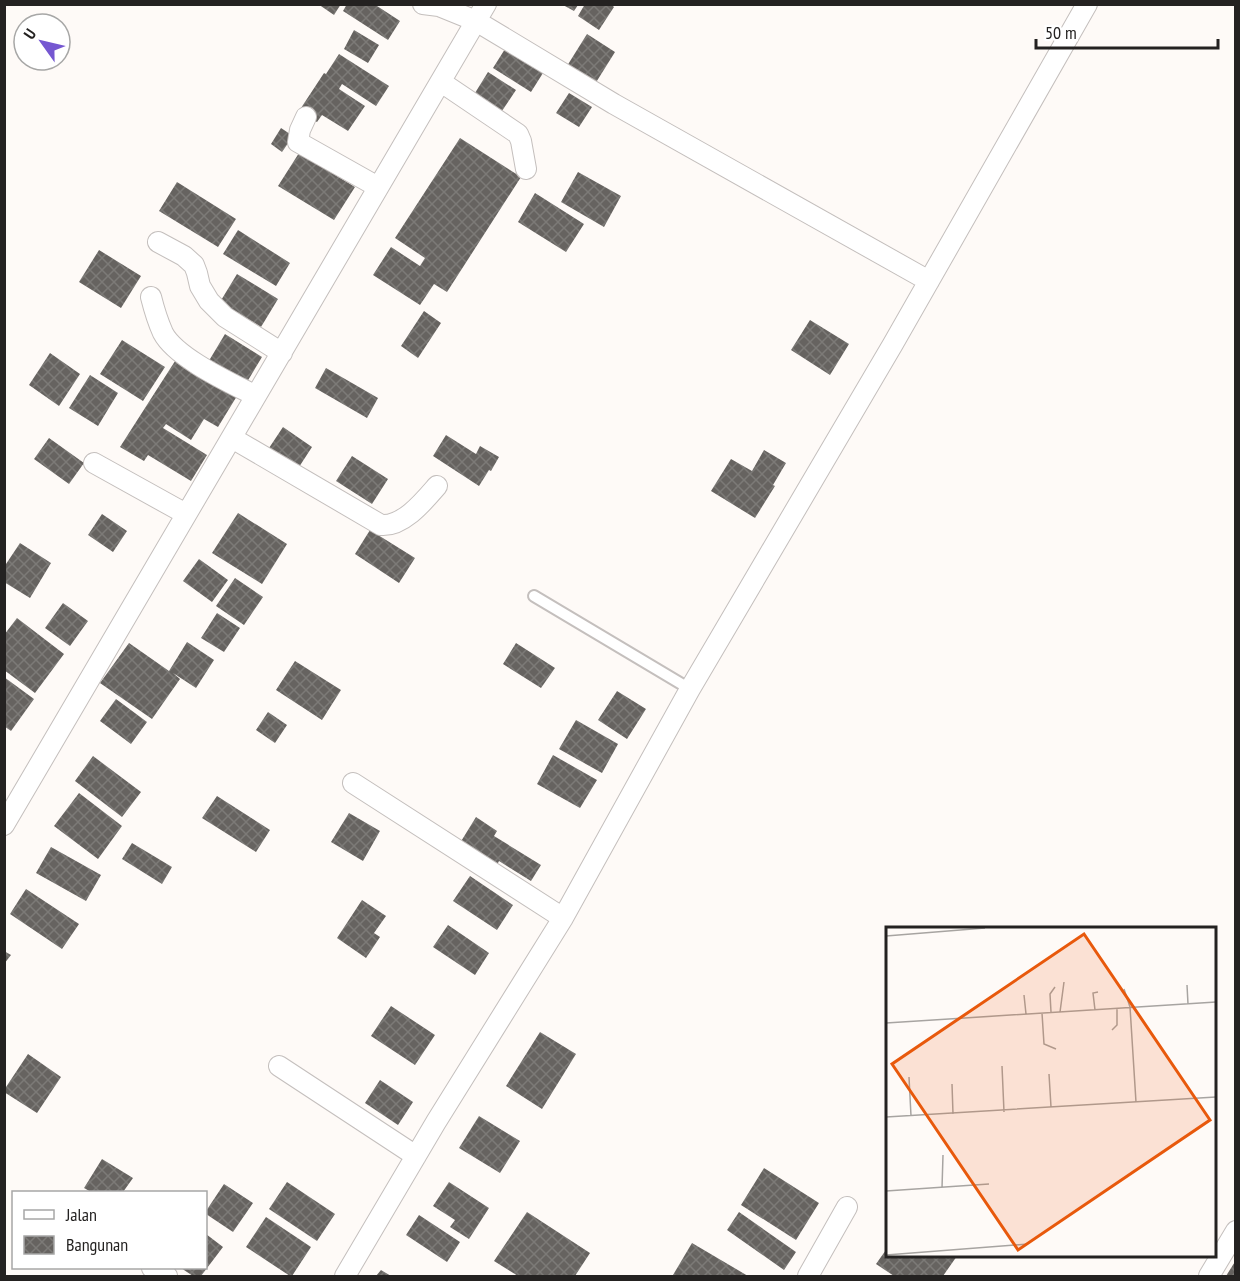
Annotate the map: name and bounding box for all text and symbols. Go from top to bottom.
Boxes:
north arrow [12,12,72,72]
scale bar [1036,12,1218,50]
text: 50 m [1045,21,1077,44]
text: U [19,25,40,43]
inset map [886,927,1216,1257]
legend [12,1191,207,1269]
text: Jalan [65,1203,97,1226]
text: Bangunan [66,1233,128,1256]

